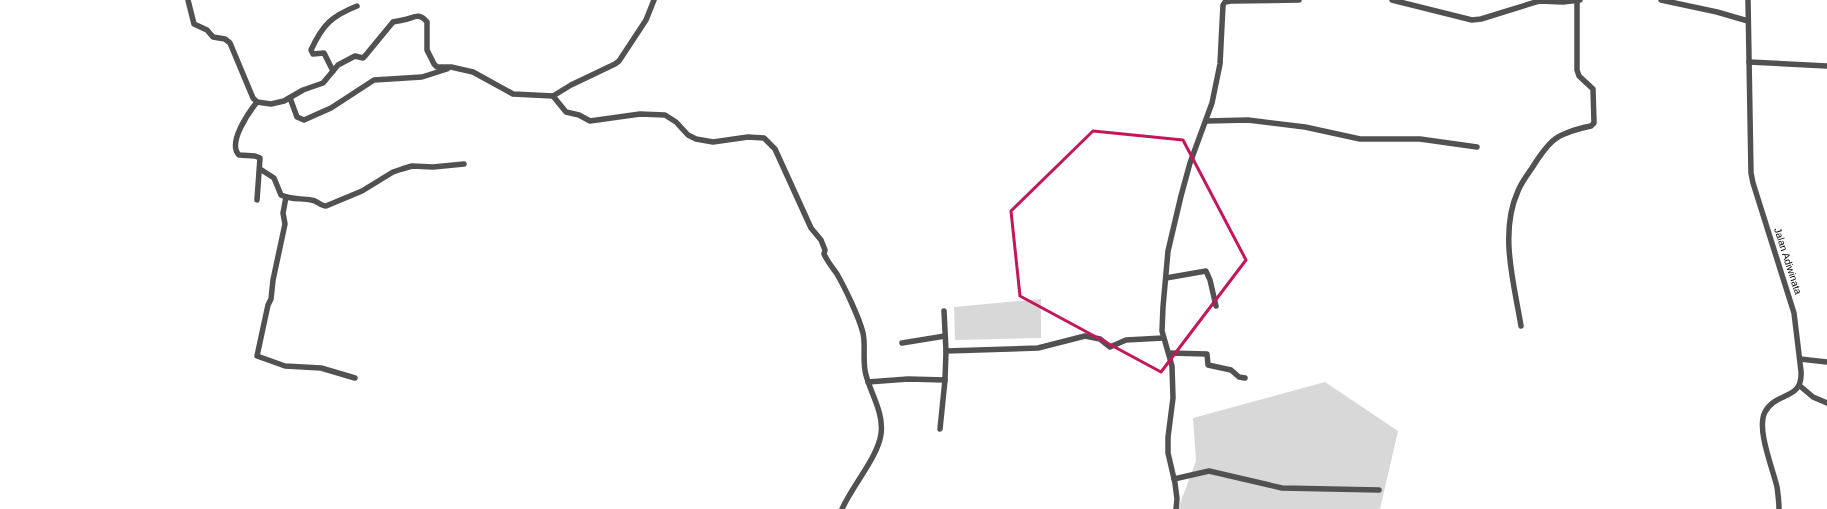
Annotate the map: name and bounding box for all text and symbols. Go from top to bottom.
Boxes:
street label: Jalan Adiwinata [1772,226,1804,296]

